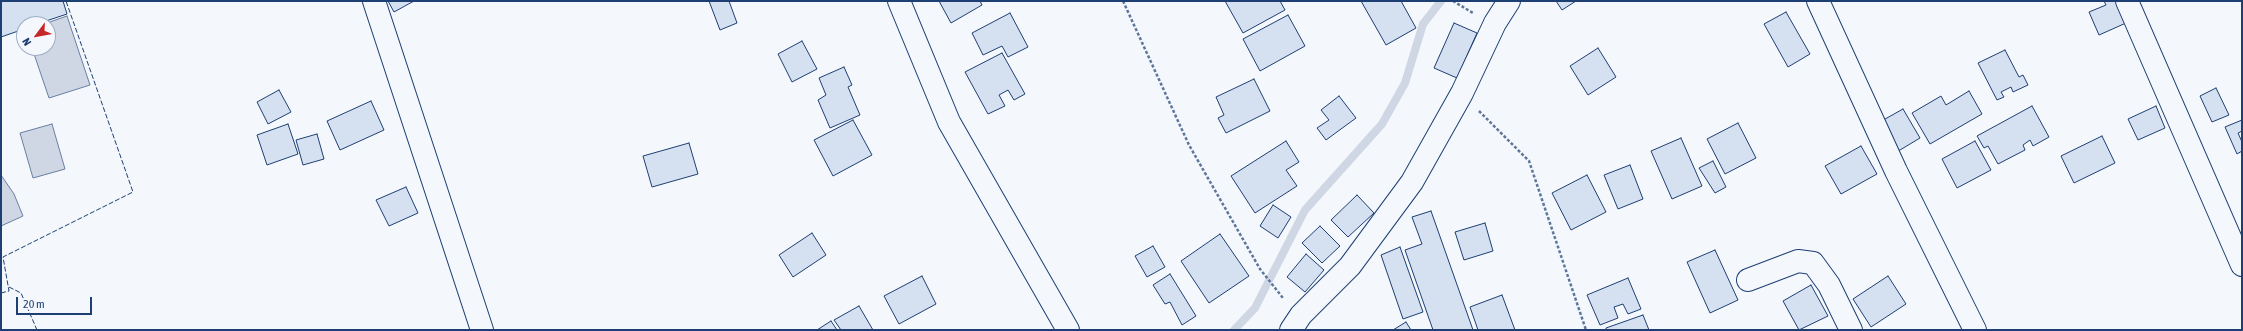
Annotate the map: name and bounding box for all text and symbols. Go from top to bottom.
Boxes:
north arrow [16,16,56,56]
text: N [20,36,33,48]
scale bar [18,289,94,315]
text: 20 m [23,297,45,311]

